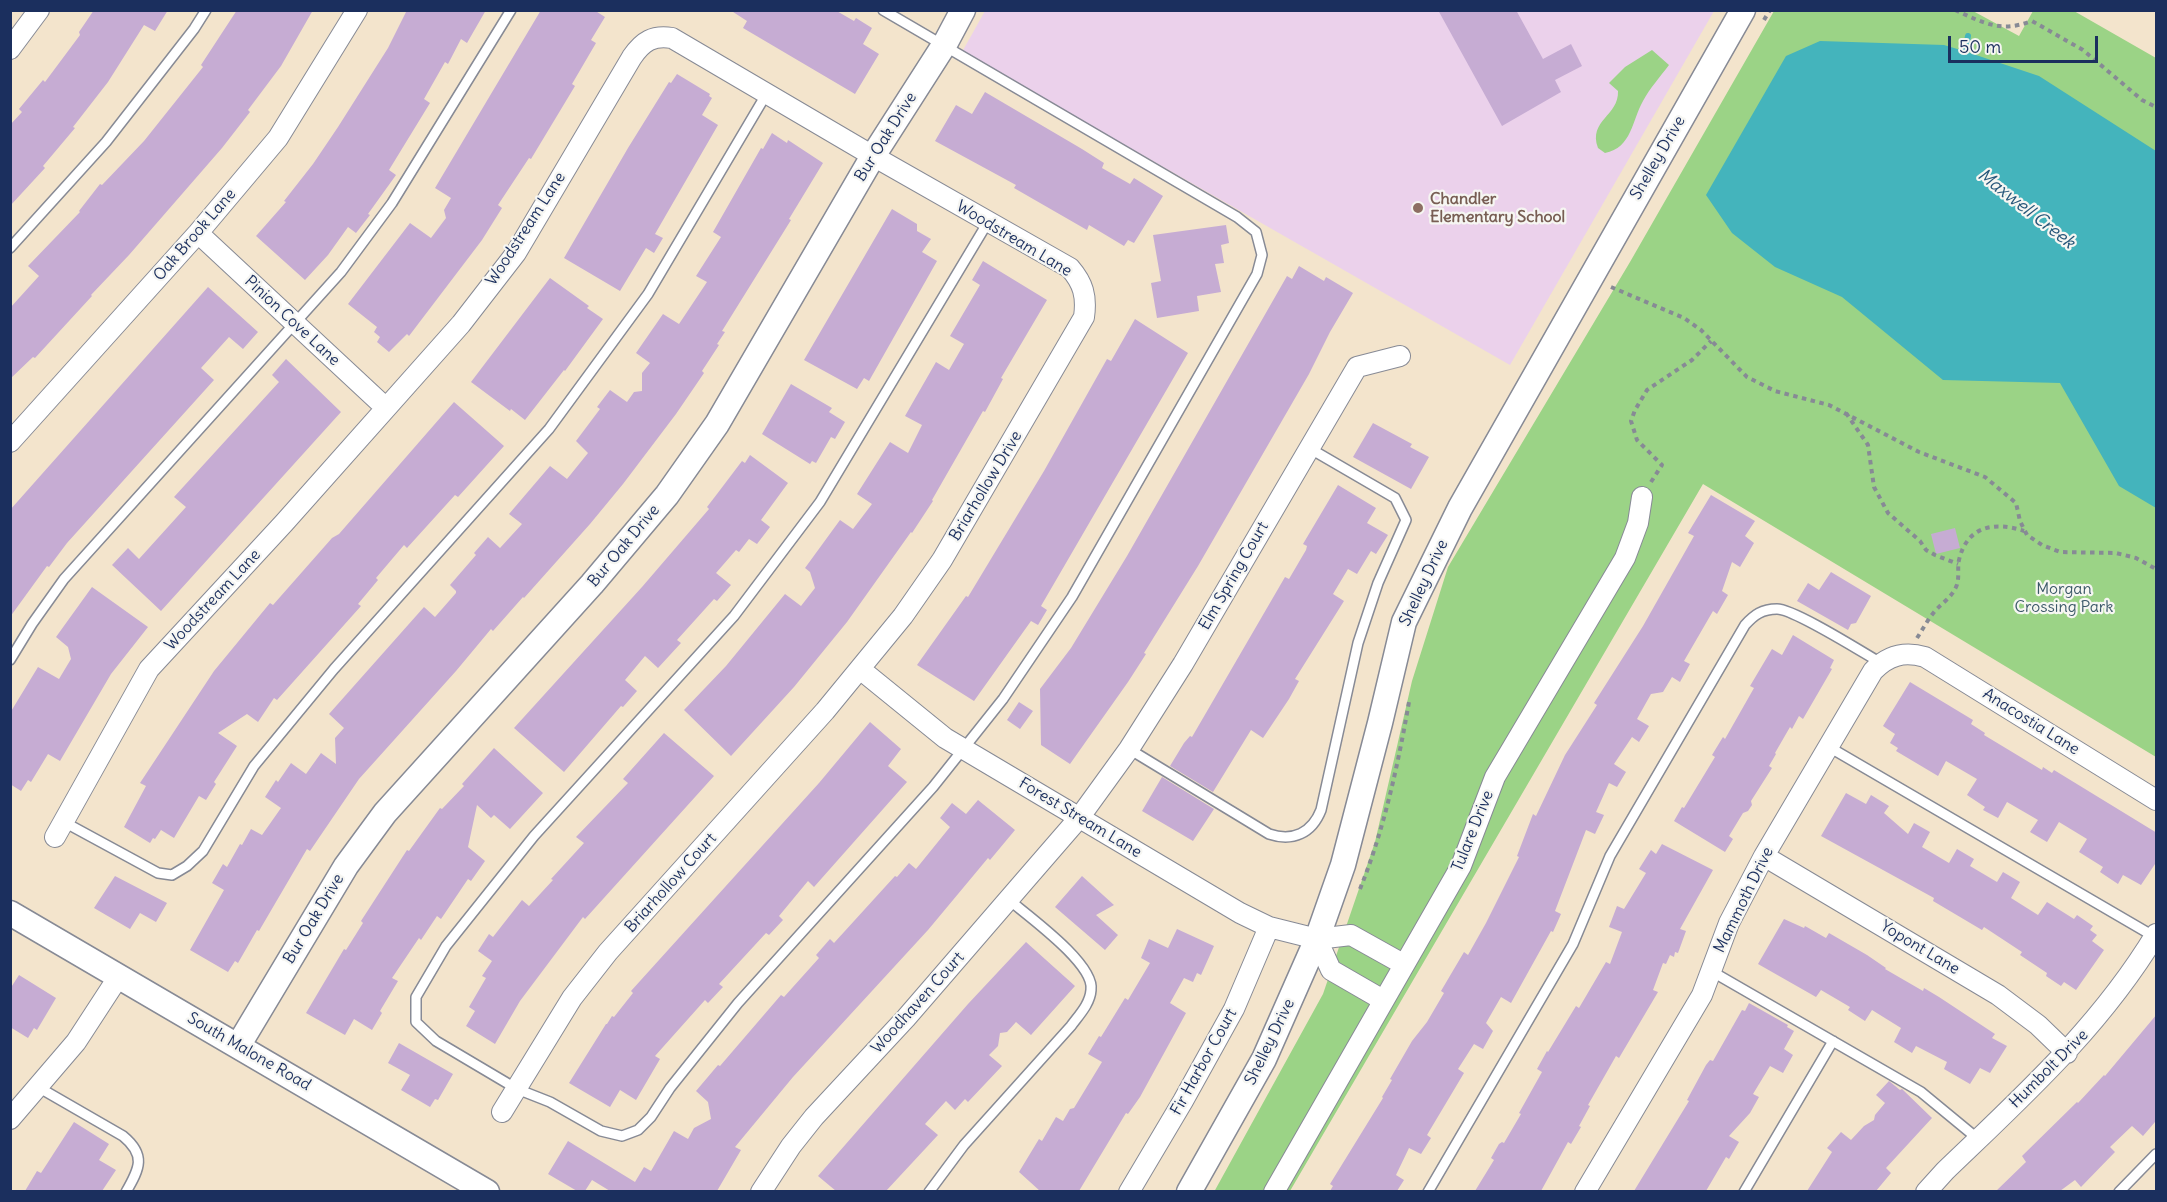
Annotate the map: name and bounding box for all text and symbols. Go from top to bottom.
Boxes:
scale bar [1951,24,2101,62]
text: 50 m [1959,35,2001,58]
street label: Bur Oak Drive [851,89,921,185]
street label: Shelley Drive [1626,113,1690,203]
water label: Maxwell Creek [1973,164,2079,254]
street label: Woodstream Lane [482,169,570,289]
street label: Oak Brook Lane [150,185,240,285]
place label: Chandler Elementary School [1430,189,1565,227]
street label: Woodstream Lane [953,197,1075,281]
marker: Chandler Elementary School [1411,201,1425,215]
street label: Pinion Cove Lane [240,272,344,370]
street label: Briarhollow Drive [946,428,1026,544]
street label: Bur Oak Drive [584,501,664,591]
street label: Elm Spring Court [1195,519,1273,633]
street label: Shelley Drive [1396,537,1452,629]
street label: Woodstream Lane [161,545,265,655]
park label: Morgan Crossing Park [2014,579,2114,617]
street label: Anacostia Lane [1979,685,2083,759]
street label: Forest Stream Lane [1015,774,1145,862]
street label: Tulare Drive [1448,788,1498,874]
street label: Briarhollow Court [621,829,721,937]
street label: Mammoth Drive [1710,844,1778,956]
street label: Bur Oak Drive [280,871,348,967]
street label: Yopont Lane [1877,917,1963,979]
street label: Woodhaven Court [867,948,969,1058]
street label: Shelley Drive [1241,996,1299,1088]
street label: Fir Harbor Court [1167,1005,1241,1119]
street label: South Malone Road [184,1009,314,1095]
street label: Humbolt Drive [2006,1026,2092,1112]

